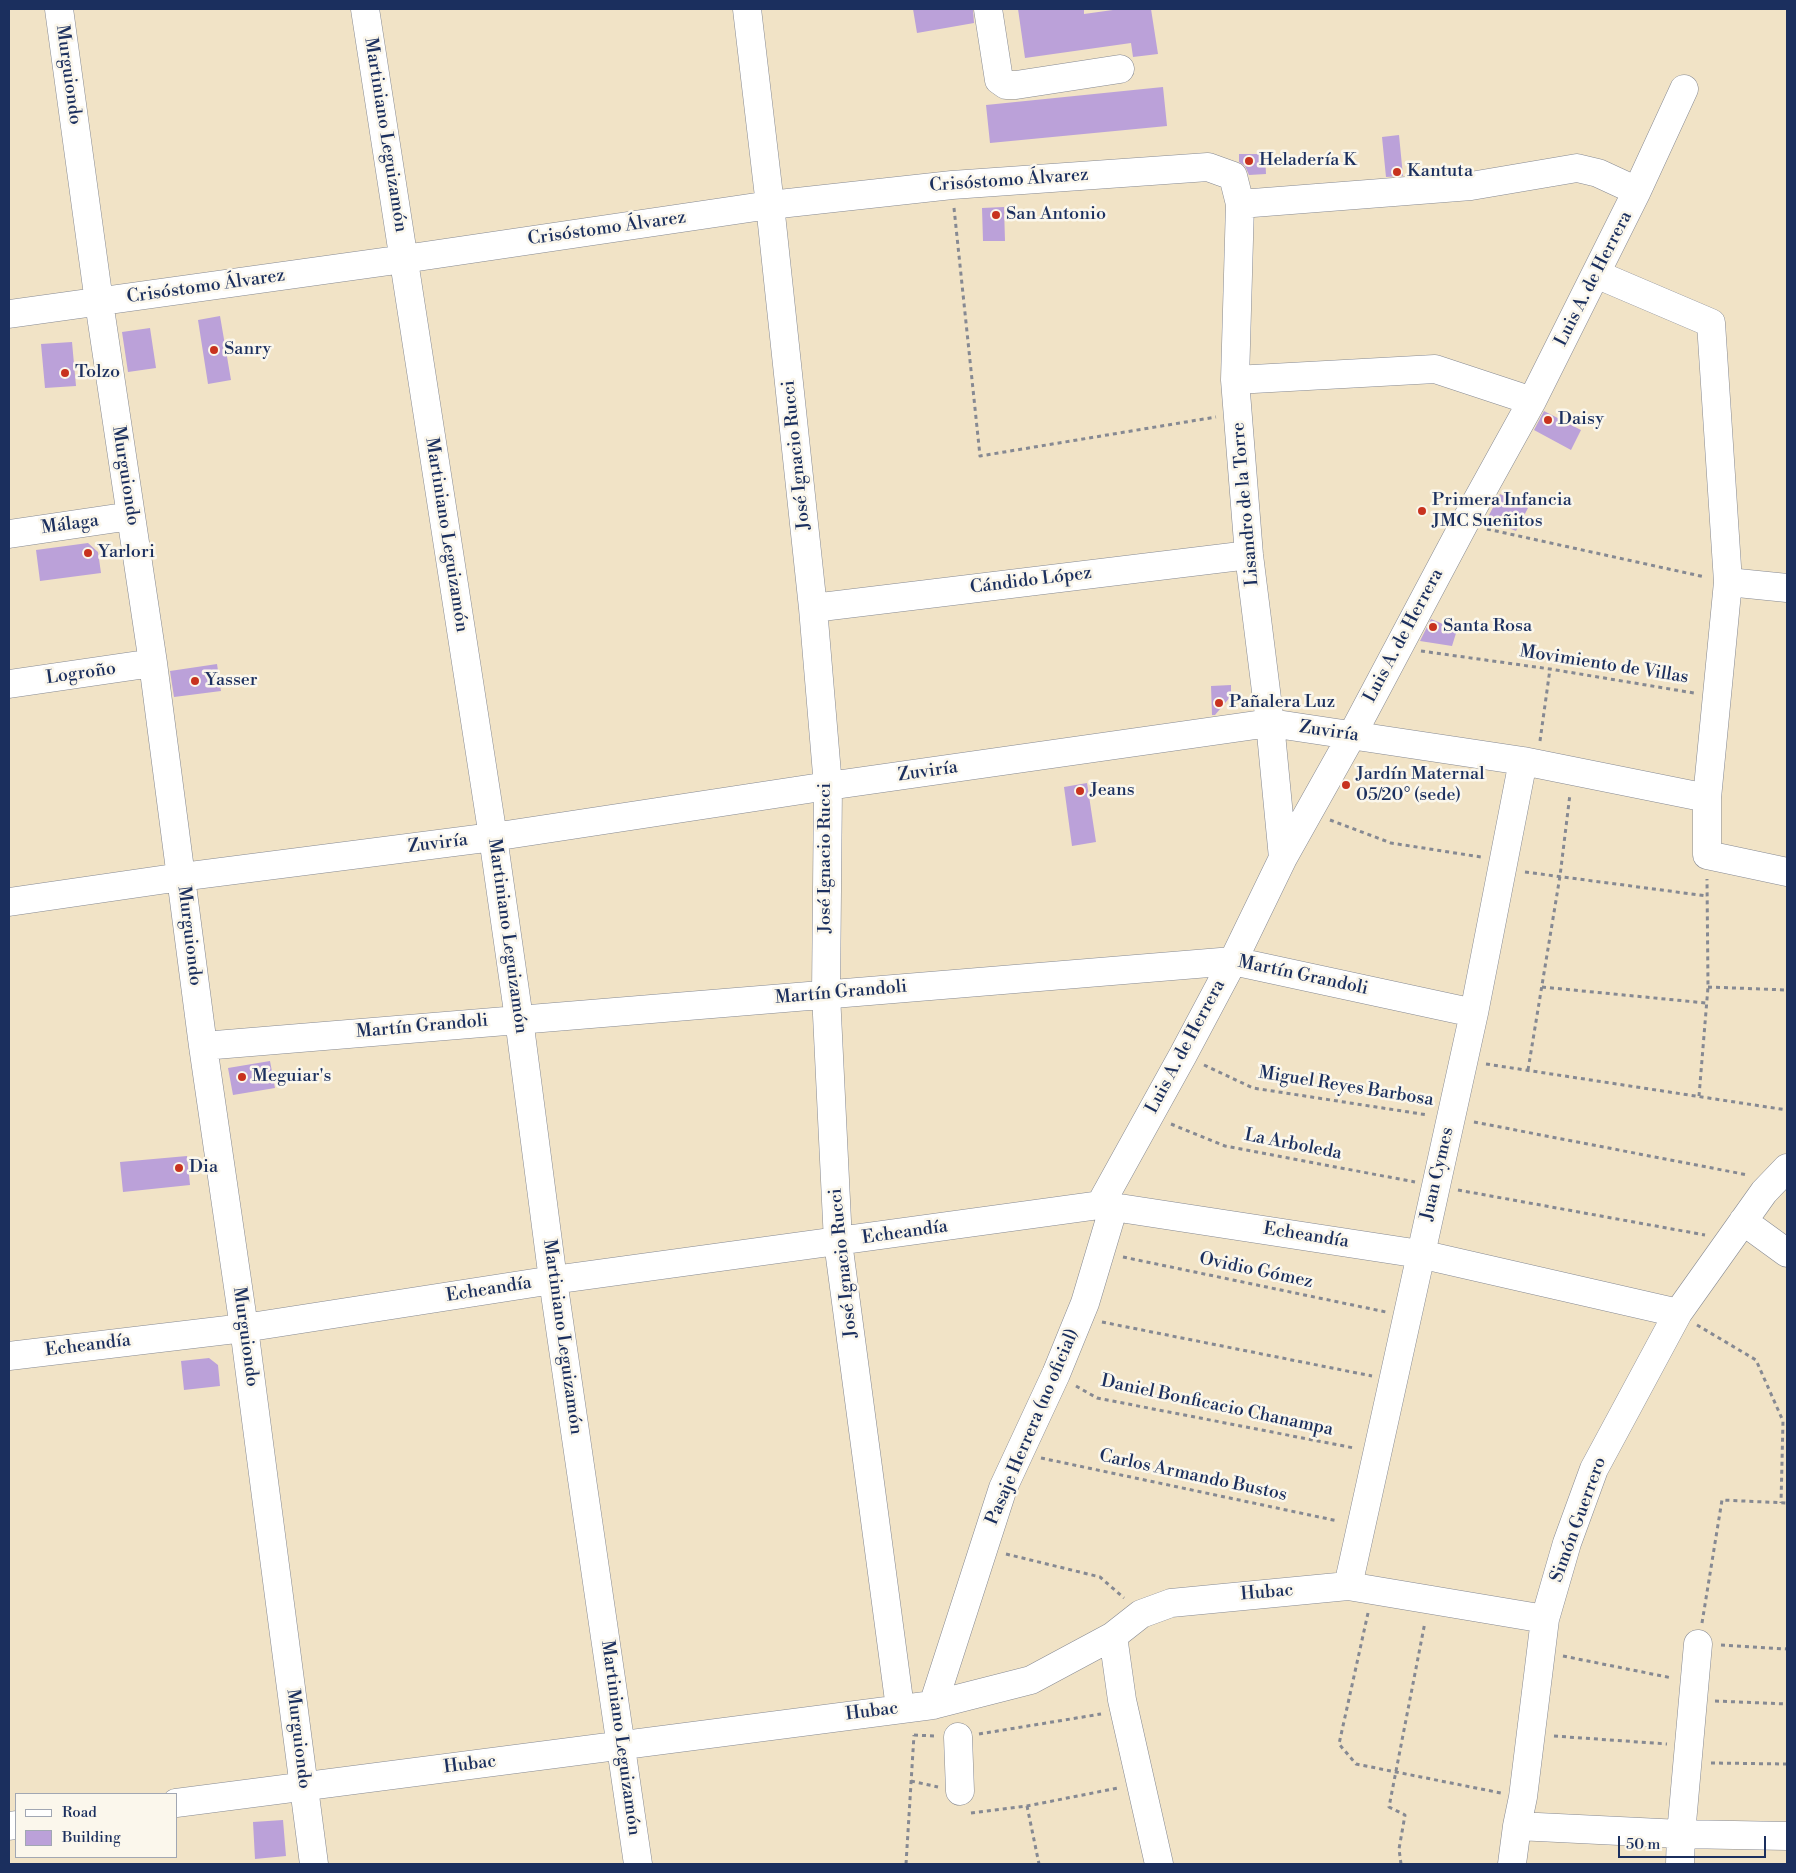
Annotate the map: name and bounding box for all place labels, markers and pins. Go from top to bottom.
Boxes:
place label: Heladería K [1259,150,1356,172]
marker: Heladería K [1243,155,1255,167]
place label: Kantuta [1407,161,1473,183]
marker: Kantuta [1391,166,1403,178]
place label: San Antonio [1006,204,1106,226]
marker: San Antonio [990,209,1002,221]
place label: Sanry [224,339,271,361]
marker: Sanry [208,344,220,356]
place label: Tolzo [75,362,120,384]
marker: Tolzo [59,367,71,379]
place label: Daisy [1558,409,1604,431]
marker: Daisy [1542,414,1554,426]
place label: Primera Infancia JMC Sueñitos [1432,490,1572,532]
marker: Primera Infancia JMC Sueñitos [1416,505,1428,517]
place label: Yarlori [98,542,155,564]
marker: Yarlori [82,547,94,559]
place label: Santa Rosa [1443,616,1532,638]
marker: Santa Rosa [1427,621,1439,633]
place label: Yasser [205,670,258,692]
marker: Yasser [189,675,201,687]
place label: Pañalera Luz [1229,692,1335,714]
marker: Pañalera Luz [1213,697,1225,709]
place label: Jardín Maternal 05/20° (sede) [1356,764,1485,806]
marker: Jardín Maternal 05/20° (sede) [1340,779,1352,791]
place label: Jeans [1090,780,1135,802]
marker: Jeans [1074,785,1086,797]
place label: Meguiar's [252,1066,331,1088]
marker: Meguiar's [236,1071,248,1083]
place label: Dia [189,1157,218,1179]
marker: Dia [173,1162,185,1174]

